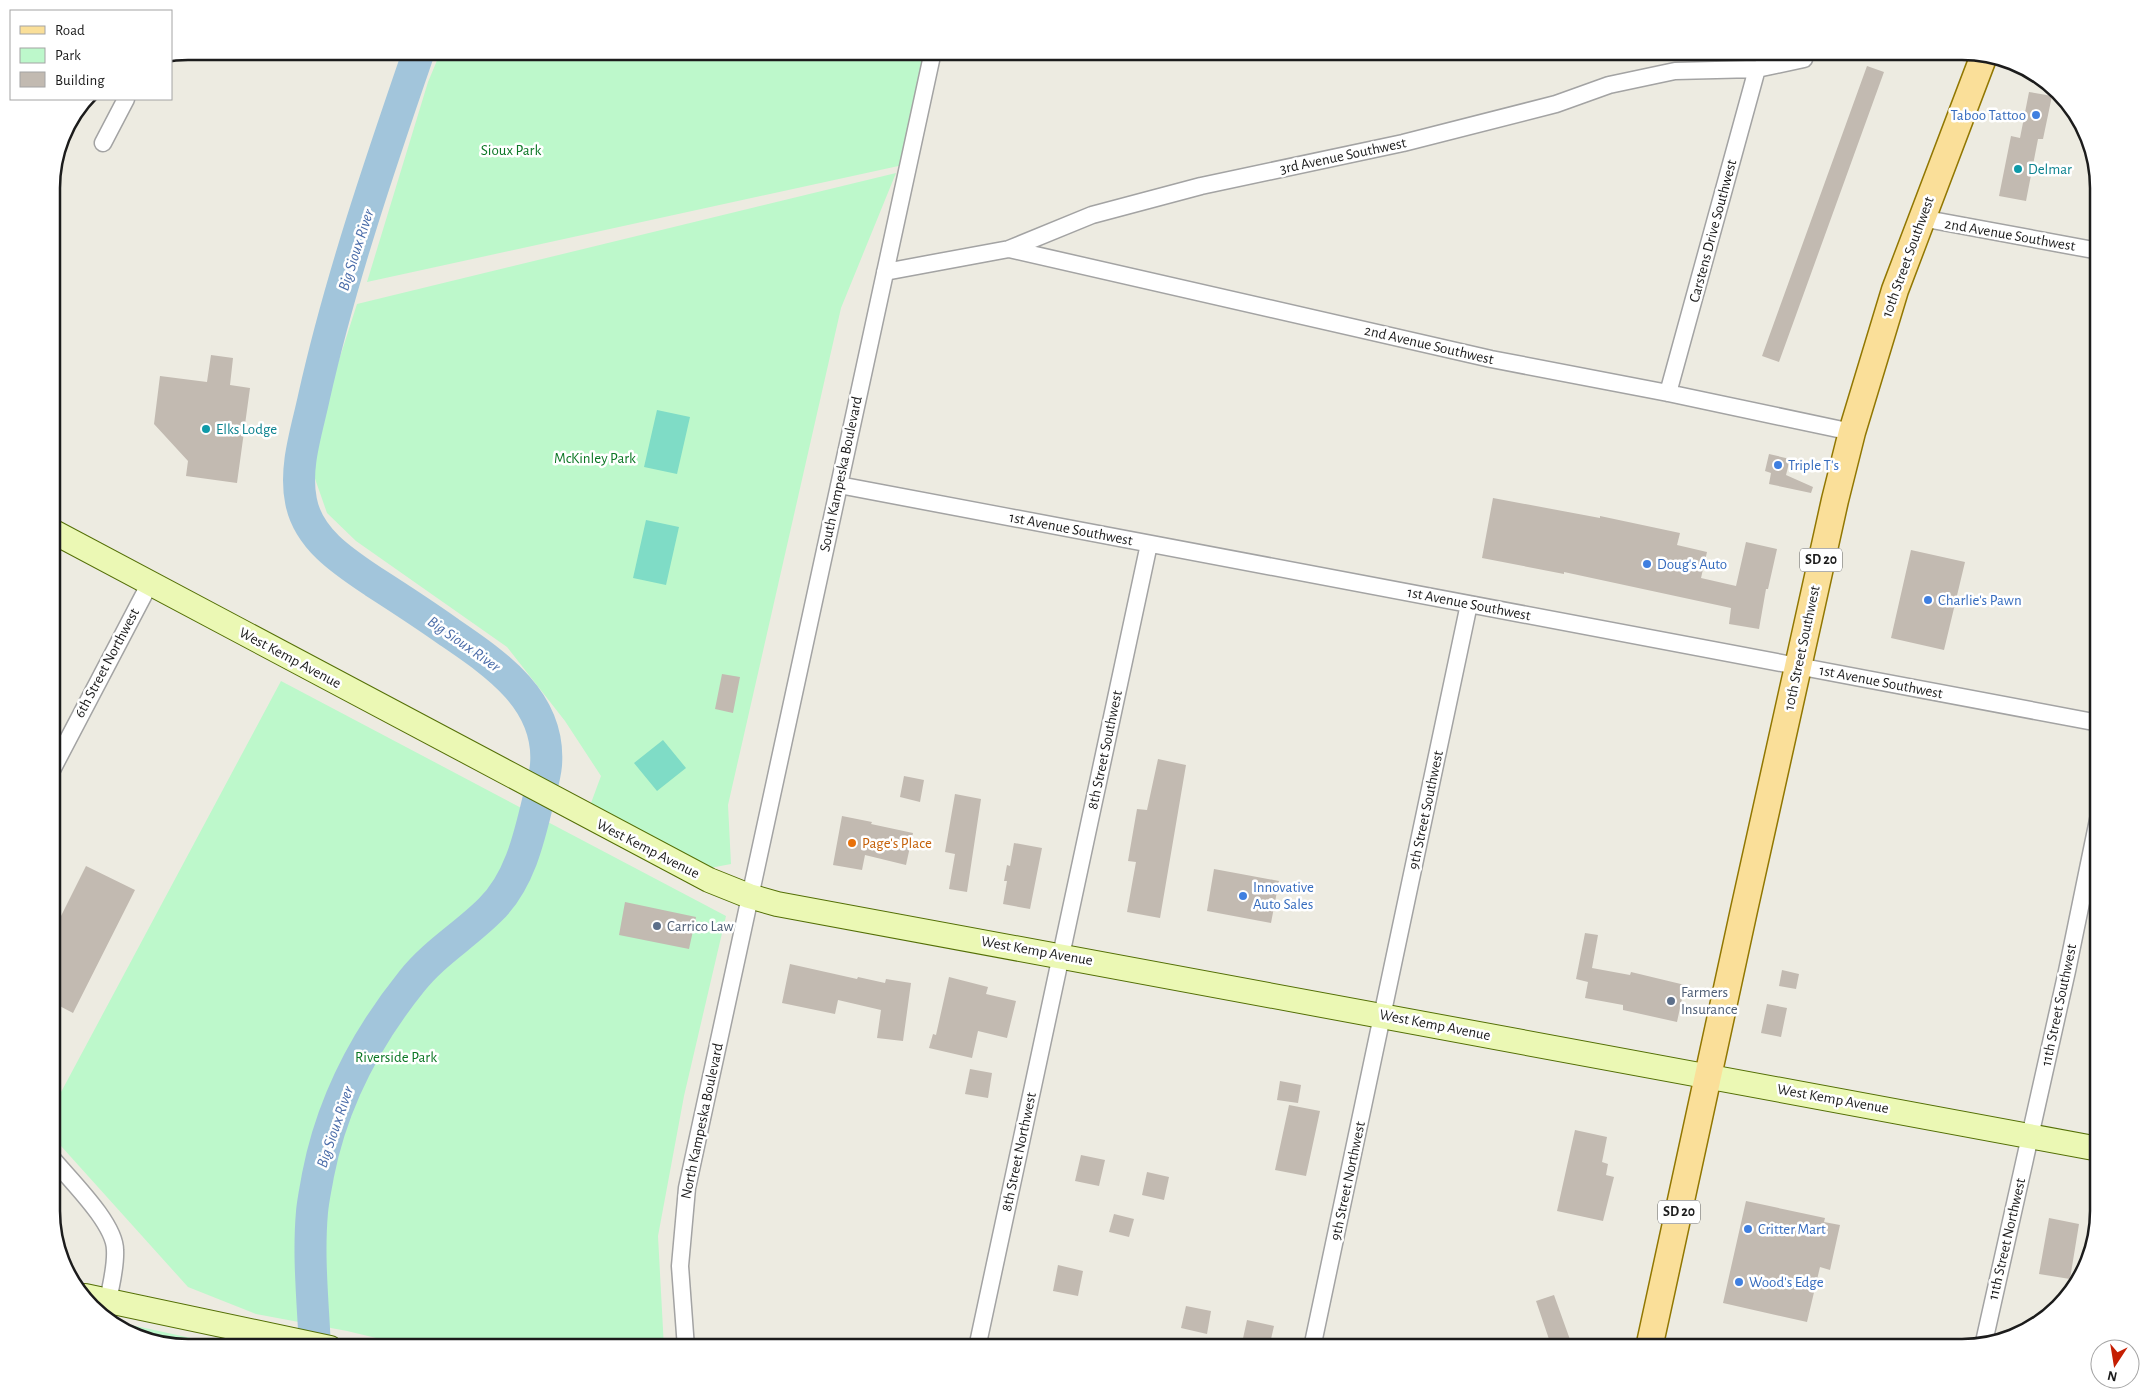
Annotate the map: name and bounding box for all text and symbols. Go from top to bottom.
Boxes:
legend [10,10,172,100]
text: Road [55,23,85,38]
text: Park [55,48,81,63]
text: Building [55,73,105,88]
place label: Taboo Tattoo [1950,108,2026,123]
marker: Taboo Tattoo [2030,109,2042,121]
street label: 3rd Avenue Southwest [1278,135,1408,177]
park label: Sioux Park [481,143,541,158]
street label: Carstens Drive Southwest [1687,158,1739,304]
place label: Delmar [2028,162,2072,177]
marker: Delmar [2012,163,2024,175]
street label: 10th Street Southwest [1879,194,1937,319]
water label: Big Sioux River [335,206,377,293]
street label: 2nd Avenue Southwest [1944,216,2077,254]
street label: 2nd Avenue Southwest [1363,323,1495,367]
street label: South Kampeska Boulevard [817,395,865,553]
place label: Elks Lodge [216,422,277,437]
marker: Elks Lodge [200,423,212,435]
park label: McKinley Park [554,451,636,466]
place label: Triple T's [1788,458,1839,473]
marker: Triple T's [1772,459,1784,471]
street label: 1st Avenue Southwest [1008,510,1134,548]
road number: SD 20 [1800,548,1842,572]
place label: Doug's Auto [1657,557,1727,572]
marker: Doug's Auto [1641,558,1653,570]
street label: 10th Street Southwest [1781,584,1823,712]
street label: 1st Avenue Southwest [1406,585,1532,623]
place label: Charlie's Pawn [1938,593,2022,608]
marker: Charlie's Pawn [1922,594,1934,606]
street label: 6th Street Northwest [72,606,142,720]
water label: Big Sioux River [425,613,504,675]
street label: West Kemp Avenue [237,625,344,691]
street label: 1st Avenue Southwest [1818,663,1944,701]
street label: 8th Street Southwest [1085,689,1125,811]
street label: 9th Street Southwest [1406,749,1446,871]
street label: West Kemp Avenue [594,817,702,881]
place label: Page's Place [862,836,932,851]
marker: Page's Place [846,837,858,849]
place label: Innovative Auto Sales [1253,880,1314,912]
marker: Innovative Auto Sales [1237,890,1249,902]
place label: Carrico Law [667,919,734,934]
marker: Carrico Law [651,920,663,932]
street label: West Kemp Avenue [980,934,1094,968]
street label: 11th Street Southwest [2039,942,2079,1067]
place label: Farmers Insurance [1681,985,1738,1017]
marker: Farmers Insurance [1665,995,1677,1007]
street label: West Kemp Avenue [1378,1007,1492,1043]
street label: North Kampeska Boulevard [678,1041,726,1200]
park label: Riverside Park [355,1050,437,1065]
street label: West Kemp Avenue [1776,1082,1890,1116]
water label: Big Sioux River [314,1084,357,1170]
street label: 8th Street Northwest [999,1091,1039,1213]
street label: 9th Street Northwest [1328,1120,1368,1242]
street label: 11th Street Northwest [1986,1176,2028,1301]
road number: SD 20 [1658,1200,1700,1224]
place label: Critter Mart [1758,1222,1826,1237]
marker: Critter Mart [1742,1223,1754,1235]
place label: Wood's Edge [1749,1275,1824,1290]
marker: Wood's Edge [1733,1276,1745,1288]
north arrow [2090,1339,2140,1389]
text: N [2106,1368,2119,1384]

